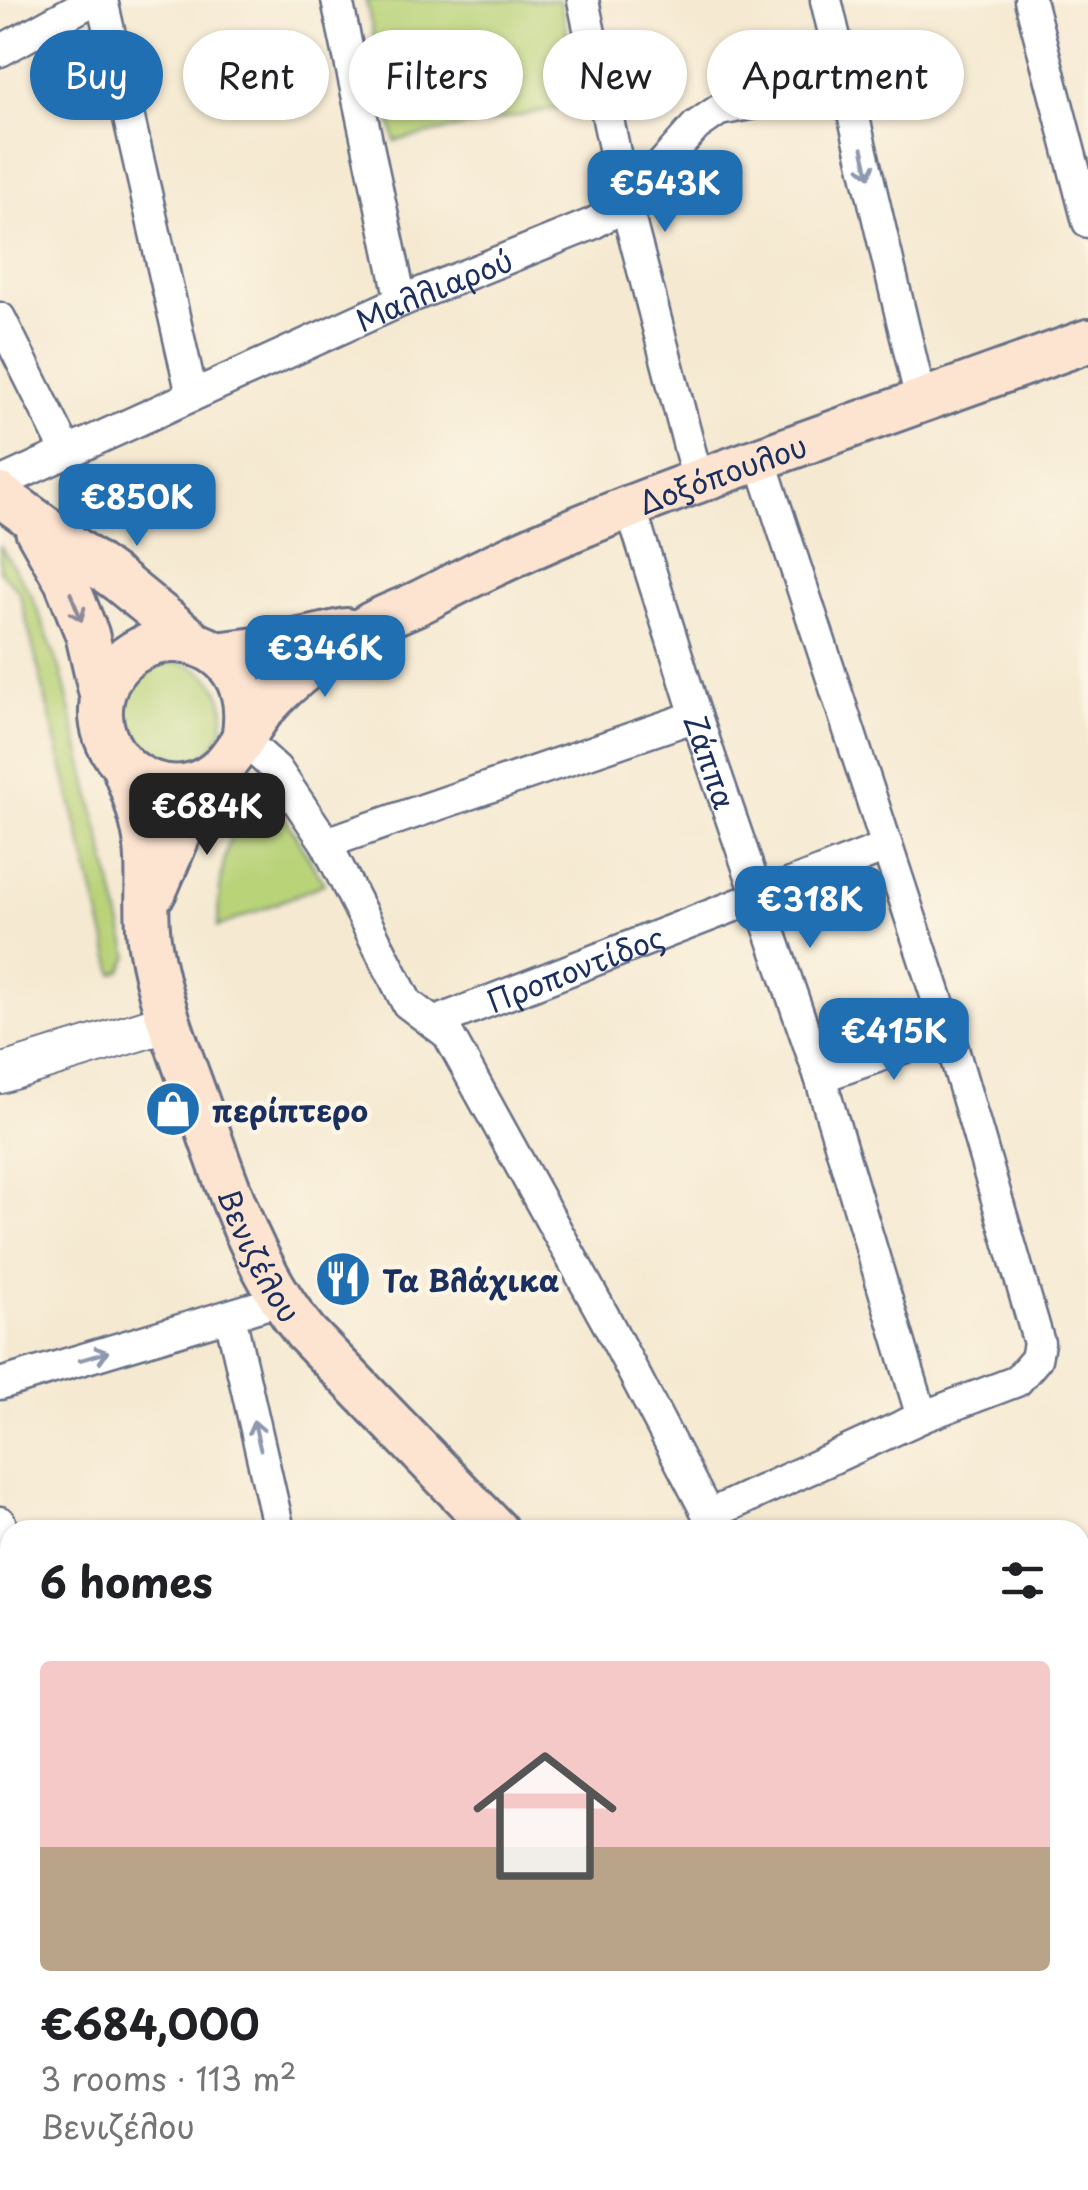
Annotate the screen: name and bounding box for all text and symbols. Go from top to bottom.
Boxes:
chip: Buy [30,30,163,120]
chip: Rent [183,30,329,120]
chip: Filters [349,30,523,120]
chip: New [543,30,687,120]
chip: Apartment [707,30,964,120]
one-way arrow [858,146,876,178]
pin: €543K [595,150,735,235]
text: €543K [609,158,721,206]
street label: Μαλλιαρού [348,236,519,342]
street label: Δοξόπουλου [631,422,813,524]
pin: €850K [67,464,207,549]
text: €850K [81,472,193,520]
one-way arrow [68,590,86,621]
pin: €346K [255,615,395,700]
text: €346K [267,623,383,671]
street label: Ζάππα [674,708,749,815]
pin: €684K [137,773,277,858]
text: €684K [151,781,263,829]
pin: €318K [740,866,880,951]
text: €318K [757,874,863,922]
street label: Προποντίδος [479,913,670,1023]
pin: €415K [824,998,964,1083]
text: €415K [841,1006,947,1054]
shop icon: περίπτερο [143,1079,203,1139]
place label: περίπτερο [212,1087,368,1132]
street label: Βενιζέλου [208,1181,313,1331]
restaurant icon: Τα Βλάχικα [313,1249,373,1309]
place label: Τα Βλάχικα [382,1257,560,1302]
one-way arrow [77,1346,109,1364]
one-way arrow [247,1420,265,1452]
text: 6 homes [40,1549,213,1612]
icon: filters [995,1553,1050,1608]
icon: home [455,1726,635,1906]
text: €684,000 [40,1991,260,2054]
text: 3 rooms · 113 m² [40,2054,297,2102]
text: Βενιζέλου [40,2102,195,2150]

